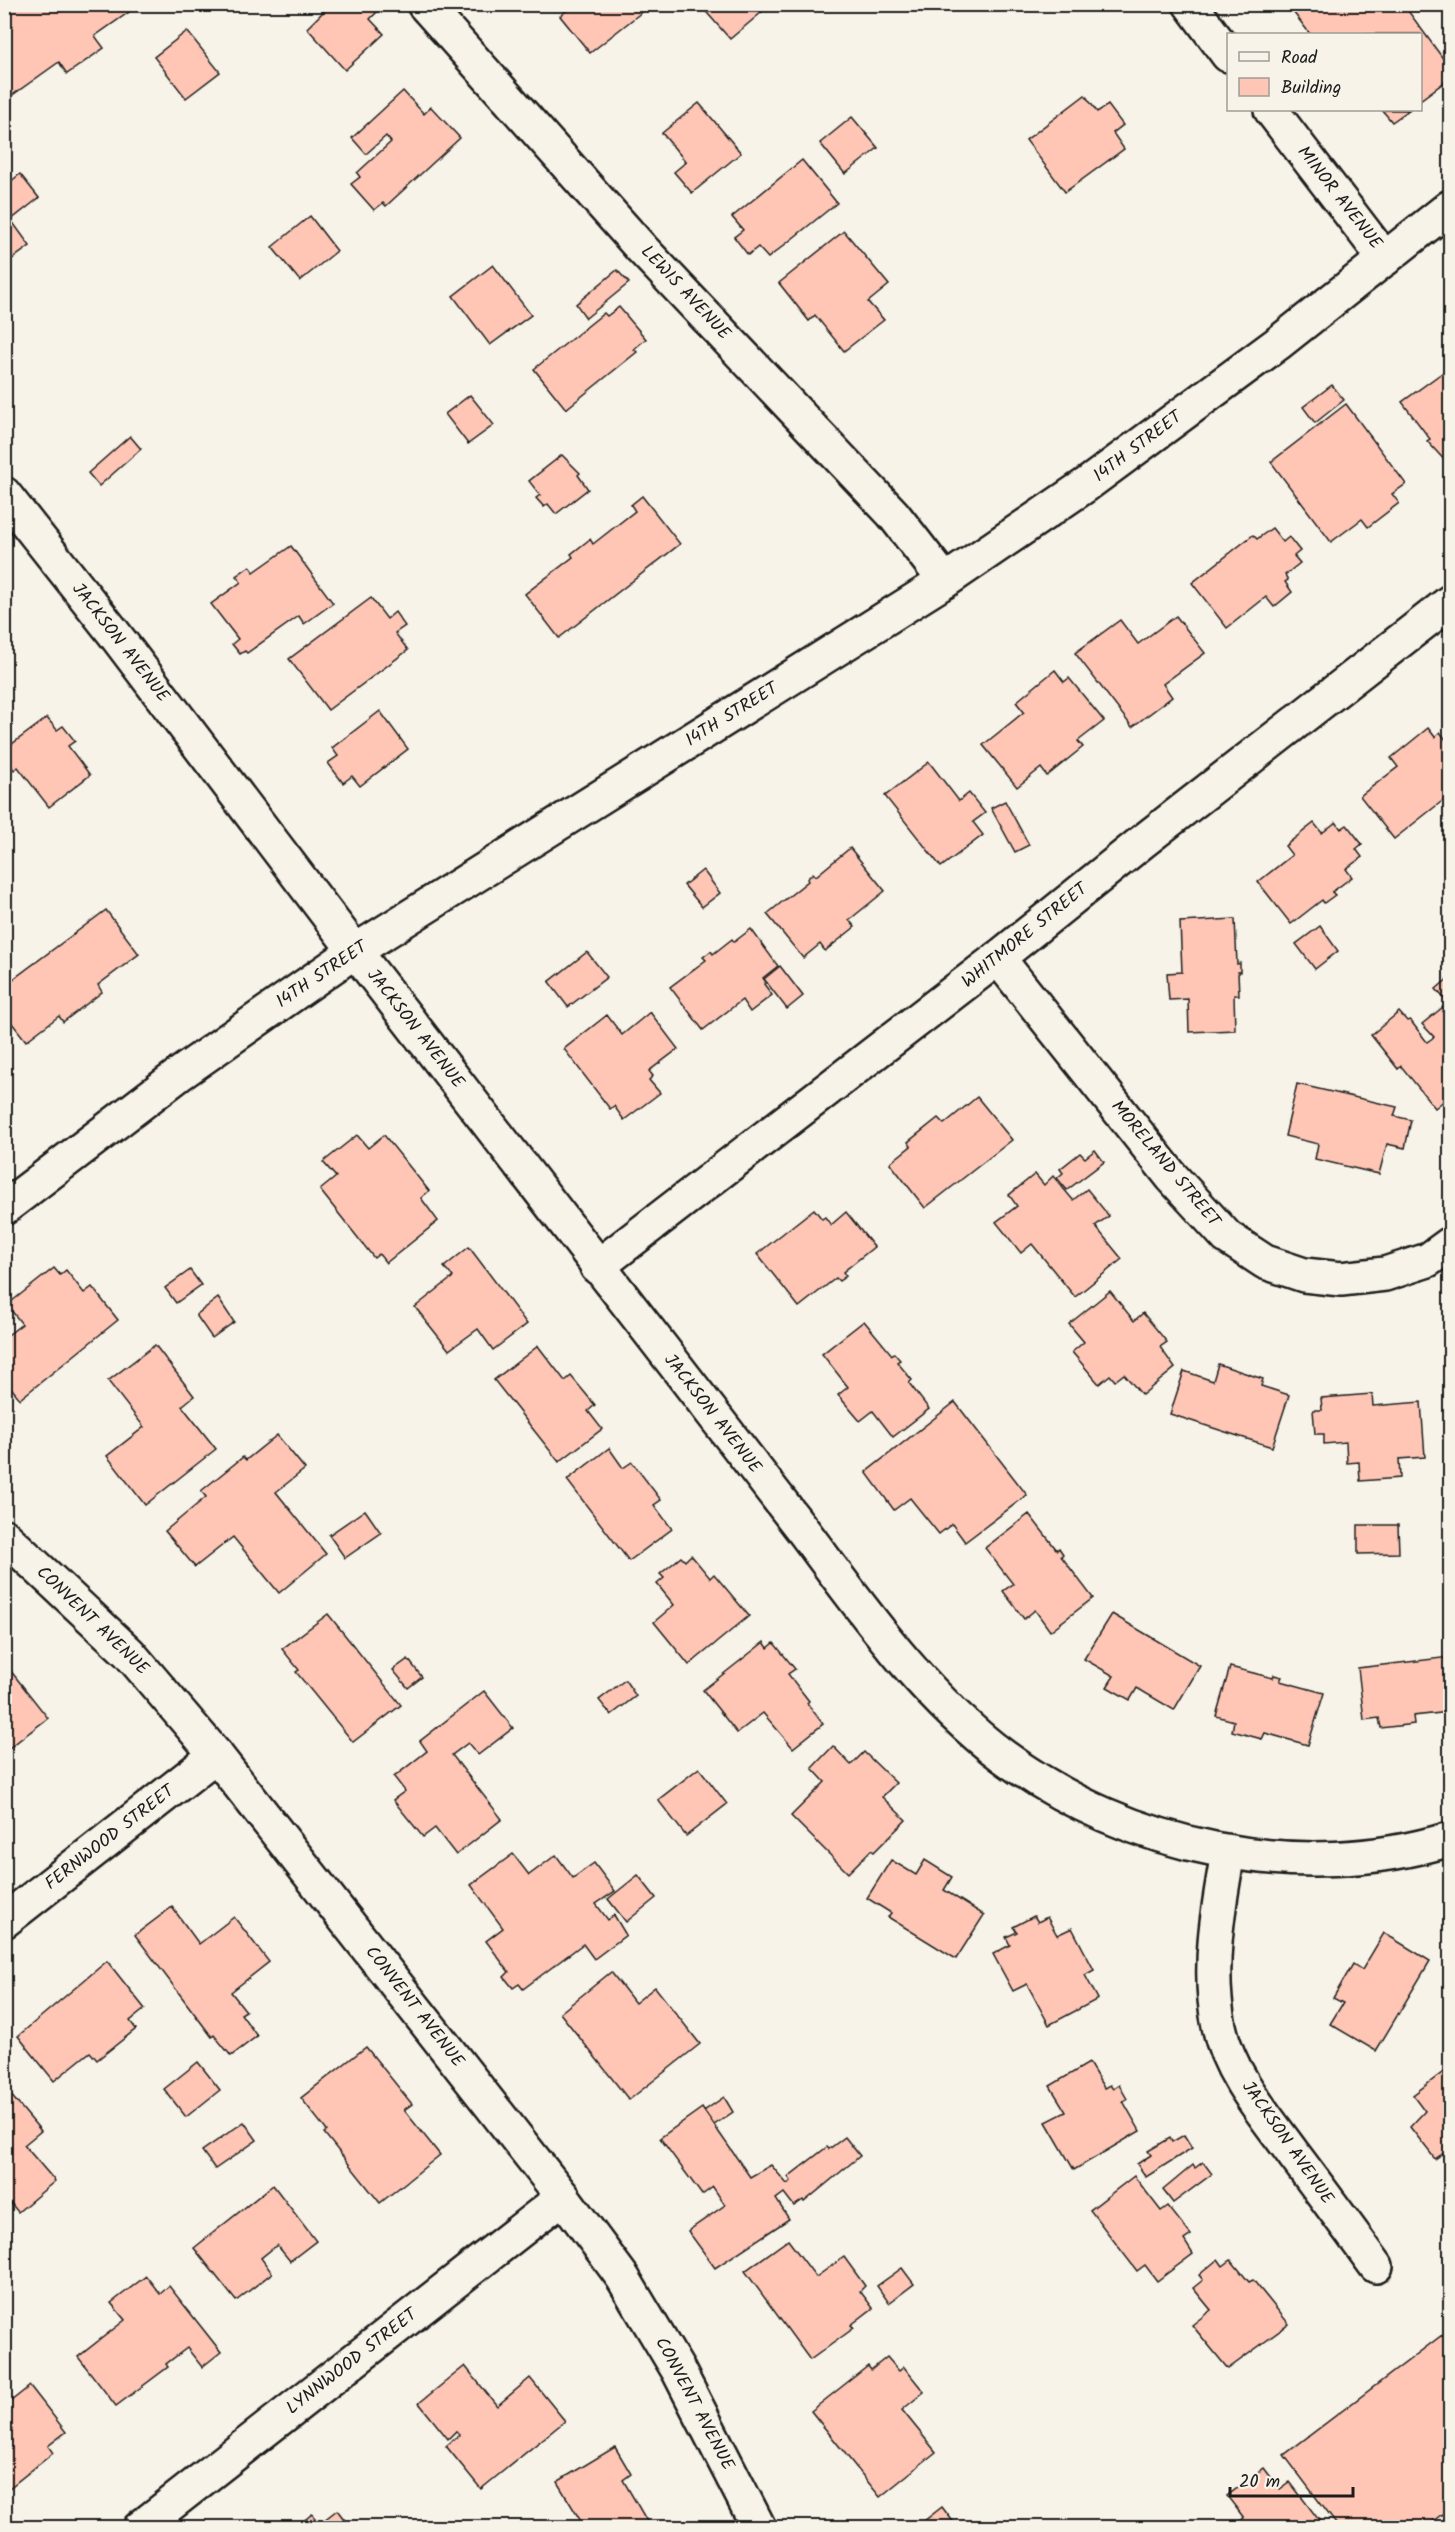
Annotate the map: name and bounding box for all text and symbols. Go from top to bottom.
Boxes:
legend [1227,33,1422,111]
text: Road [1281,44,1318,73]
text: Building [1281,74,1341,103]
street label: MINOR AVENUE [1289,140,1389,257]
street label: LEWIS AVENUE [633,239,737,348]
street label: 14TH STREET [1087,403,1190,490]
street label: JACKSON AVENUE [64,577,176,710]
street label: 14TH STREET [680,674,785,755]
street label: WHITMORE STREET [956,875,1096,996]
street label: 14TH STREET [270,933,375,1016]
street label: JACKSON AVENUE [359,963,471,1096]
street label: MORELAND STREET [1103,1094,1228,1235]
street label: JACKSON AVENUE [656,1348,768,1481]
street label: CONVENT AVENUE [29,1559,156,1683]
street label: FERNWOOD STREET [39,1777,182,1898]
street label: CONVENT AVENUE [357,1940,471,2074]
street label: JACKSON AVENUE [1233,2075,1341,2211]
street label: LYNNWOOD STREET [280,2301,425,2423]
street label: CONVENT AVENUE [647,2332,742,2476]
scale bar [1230,2460,1353,2498]
text: 20 m [1239,2468,1280,2497]

